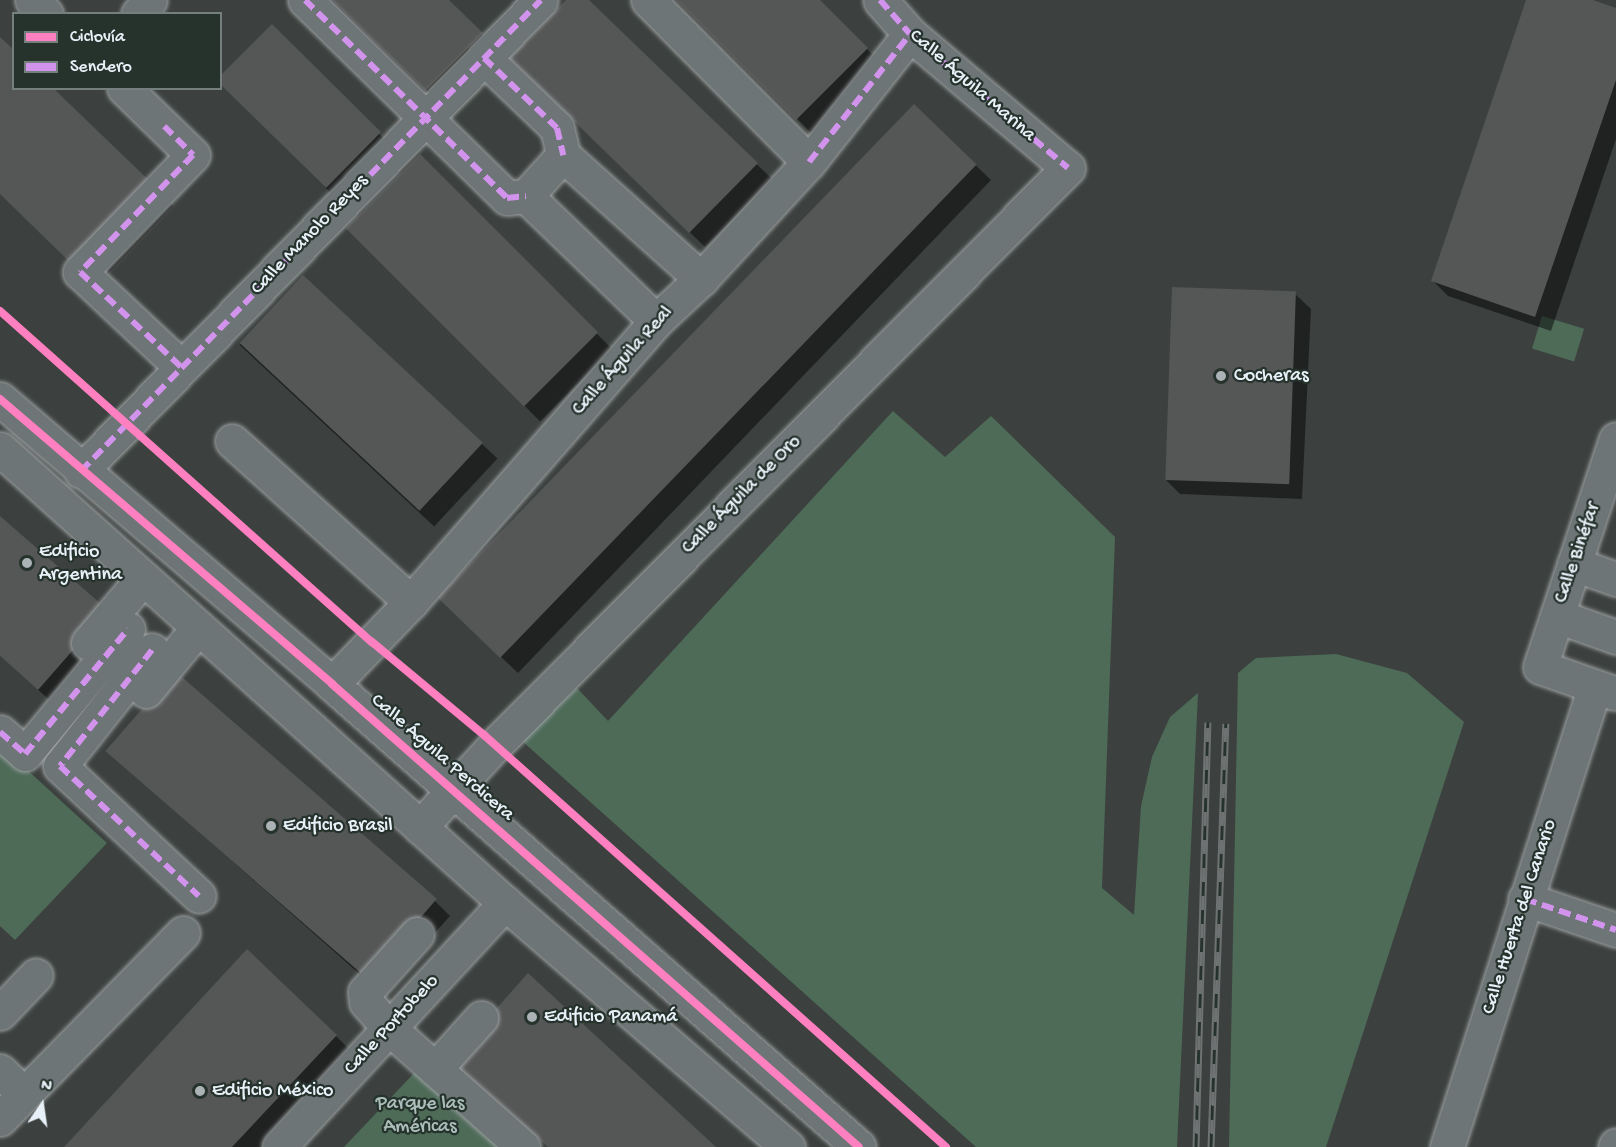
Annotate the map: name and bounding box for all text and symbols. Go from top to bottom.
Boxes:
legend [12,12,222,90]
street label: Calle Águila Marina [904,24,1040,148]
text: Ciclovía [70,27,125,48]
text: Sendero [70,57,132,78]
street label: Calle Manolo Reyes [246,170,374,300]
street label: Calle Águila Real [567,301,679,421]
place label: Cocheras [1234,364,1309,388]
marker: Cocheras [1212,367,1230,385]
street label: Calle Águila de Oro [677,430,807,560]
street label: Calle Binéfar [1550,500,1606,606]
place label: Edificio Argentina [39,540,122,587]
marker: Edificio Argentina [20,556,34,570]
street label: Calle Águila Perdicera [365,689,519,827]
place label: Edificio Brasil [283,814,393,838]
street label: Calle Huerta del Canario [1477,817,1563,1017]
marker: Edificio Brasil [264,819,278,833]
street label: Calle Portobelo [339,970,445,1080]
place label: Edificio Panamá [544,1005,677,1029]
marker: Edificio Panamá [525,1010,539,1024]
north arrow [12,1075,72,1135]
text: N [39,1077,53,1097]
place label: Edificio México [212,1079,333,1103]
marker: Edificio México [193,1084,207,1098]
park label: Parque las Américas [376,1092,464,1139]

